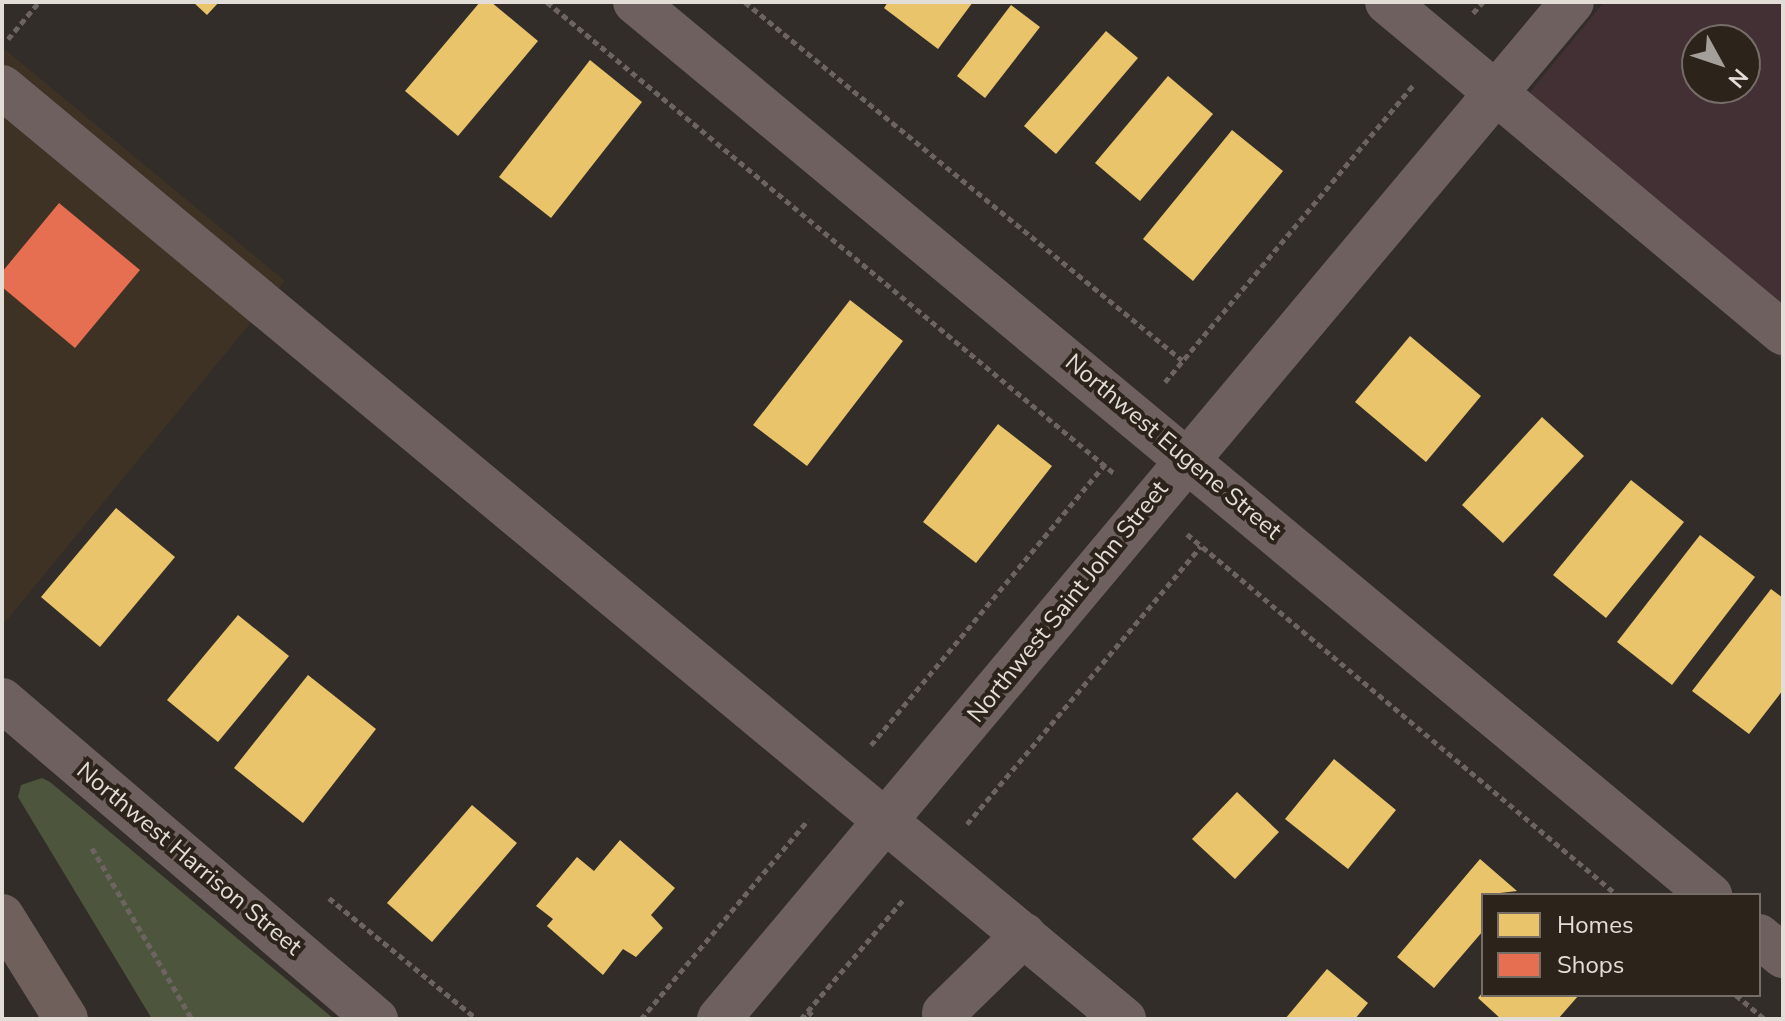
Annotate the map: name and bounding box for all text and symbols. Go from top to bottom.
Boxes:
north arrow [1681,24,1761,104]
text: N [1721,62,1755,94]
street label: Northwest Eugene Street [1059,348,1287,546]
street label: Northwest Saint John Street [962,475,1174,729]
street label: Northwest Harrison Street [71,756,307,962]
legend [1481,893,1761,997]
text: Homes [1557,909,1633,941]
text: Shops [1557,949,1624,981]

